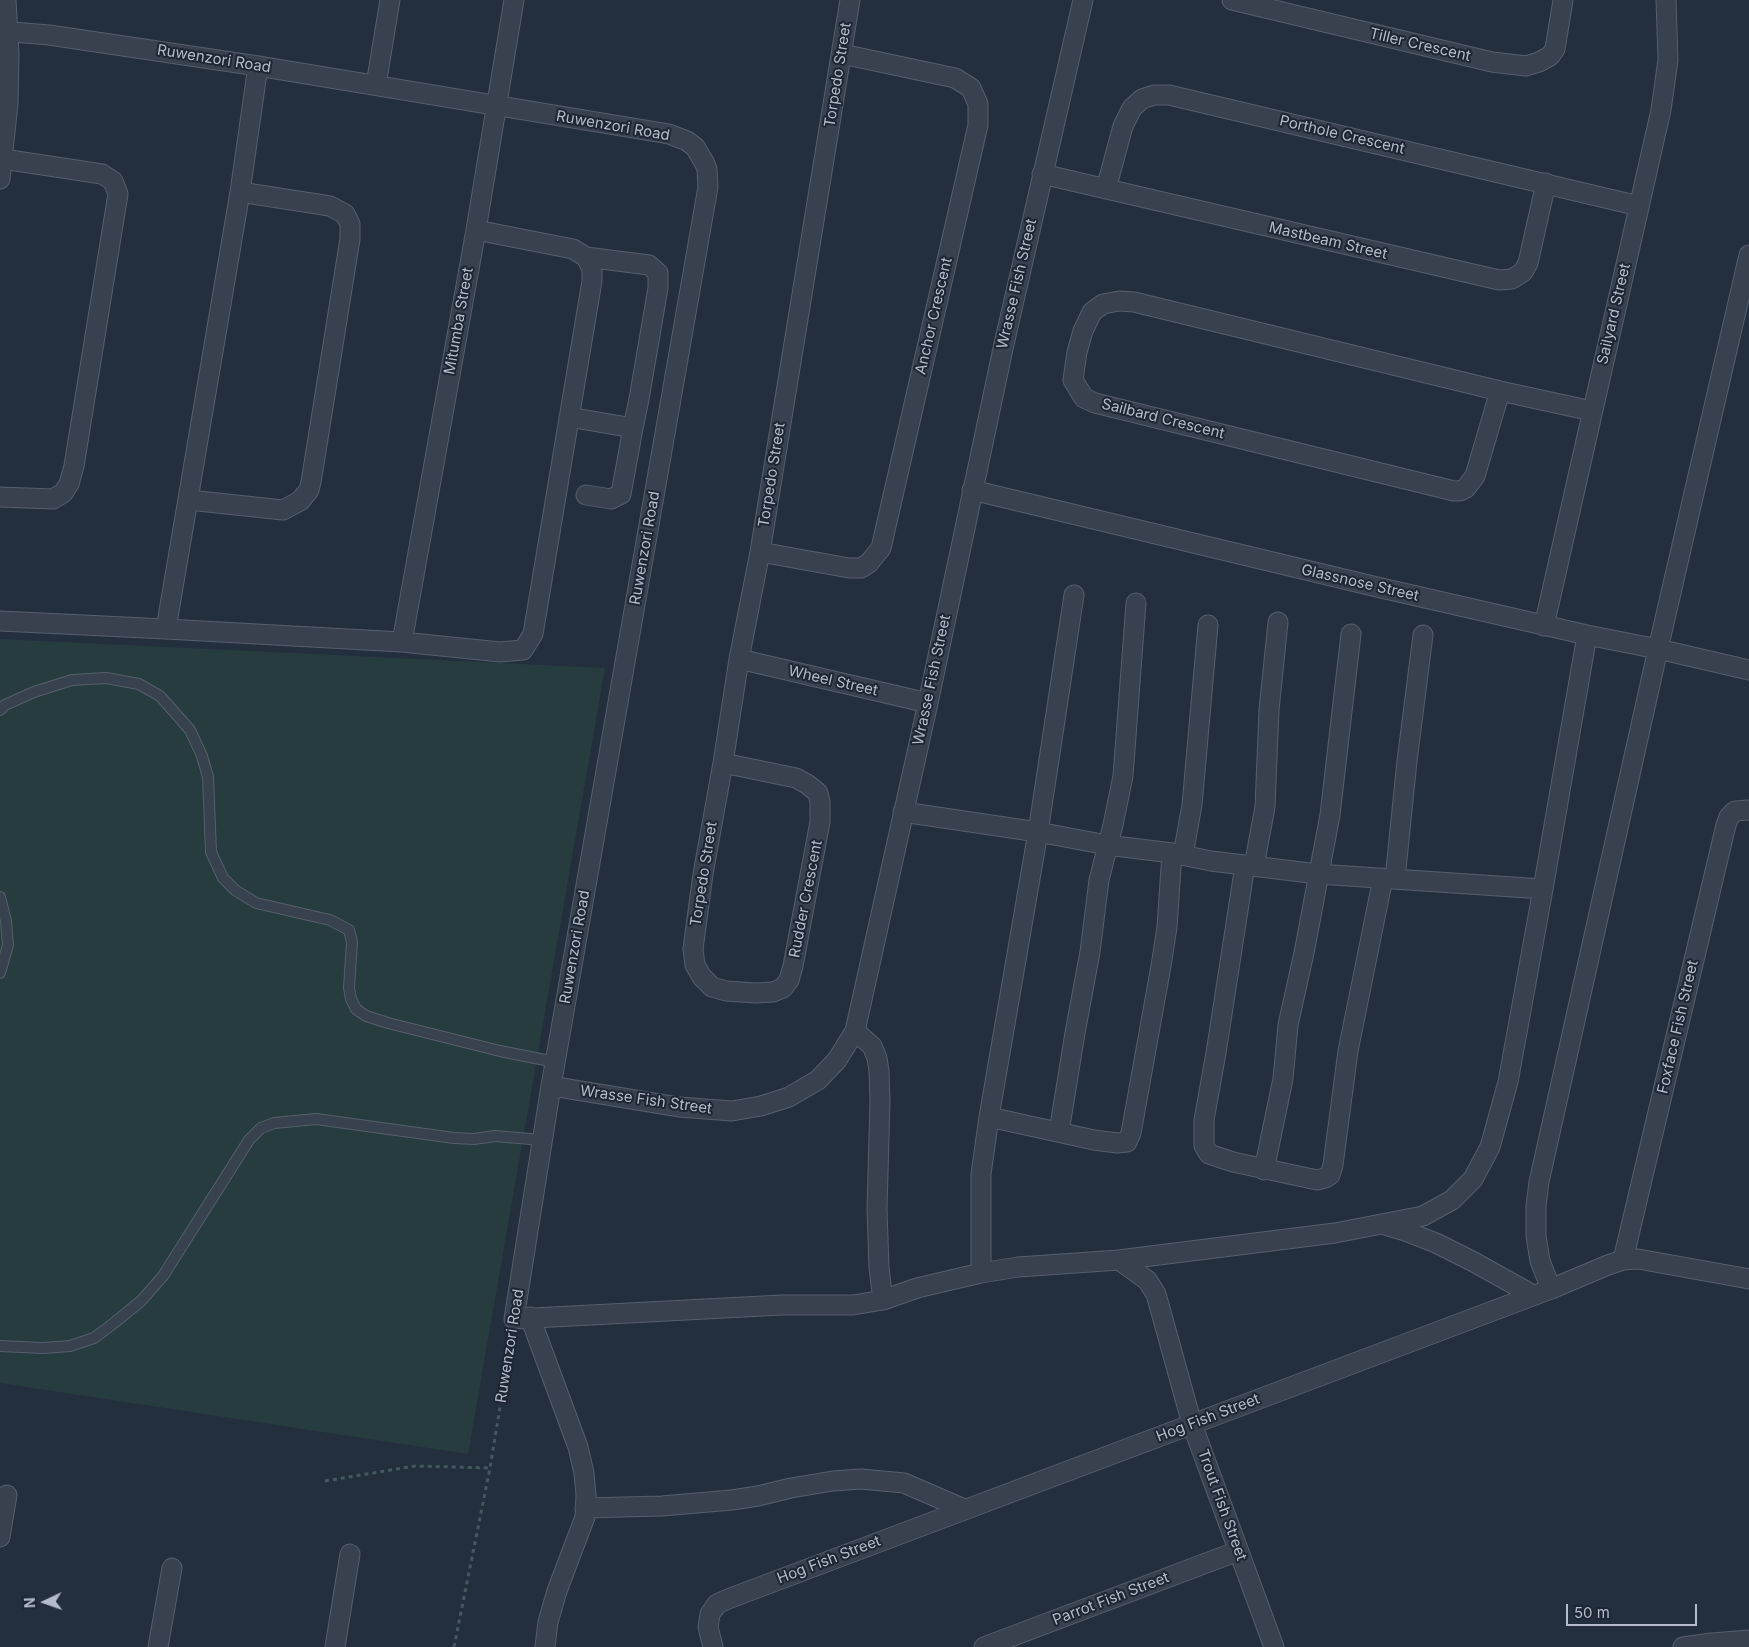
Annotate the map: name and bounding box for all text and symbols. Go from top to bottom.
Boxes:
street label: Torpedo Street [821,21,855,129]
street label: Tiller Crescent [1368,25,1472,65]
street label: Ruwenzori Road [156,41,272,77]
street label: Ruwenzori Road [555,107,671,145]
street label: Porthole Crescent [1278,112,1406,158]
street label: Wrasse Fish Street [993,217,1041,351]
street label: Mastbeam Street [1267,219,1389,263]
street label: Anchor Crescent [912,256,956,376]
street label: Sailyard Street [1594,262,1634,366]
street label: Mitumba Street [441,266,477,376]
street label: Sailbard Crescent [1100,395,1226,443]
street label: Torpedo Street [755,421,789,529]
street label: Ruwenzori Road [626,490,664,606]
street label: Glassnose Street [1299,561,1421,605]
street label: Wrasse Fish Street [909,613,955,747]
street label: Wheel Street [786,662,880,700]
street label: Torpedo Street [687,820,721,928]
street label: Rudder Crescent [786,839,826,959]
street label: Ruwenzori Road [556,889,594,1005]
street label: Foxface Fish Street [1654,958,1702,1096]
street label: Wrasse Fish Street [579,1082,713,1118]
street label: Ruwenzori Road [492,1288,528,1404]
street label: Hog Fish Street [1154,1390,1262,1446]
street label: Trout Fish Street [1194,1447,1250,1563]
street label: Hog Fish Street [775,1532,883,1588]
street label: Parrot Fish Street [1050,1569,1172,1629]
north arrow [20,1577,70,1627]
scale bar [1569,1594,1700,1626]
text: N [21,1597,38,1609]
text: 50 m [1574,1603,1610,1622]

